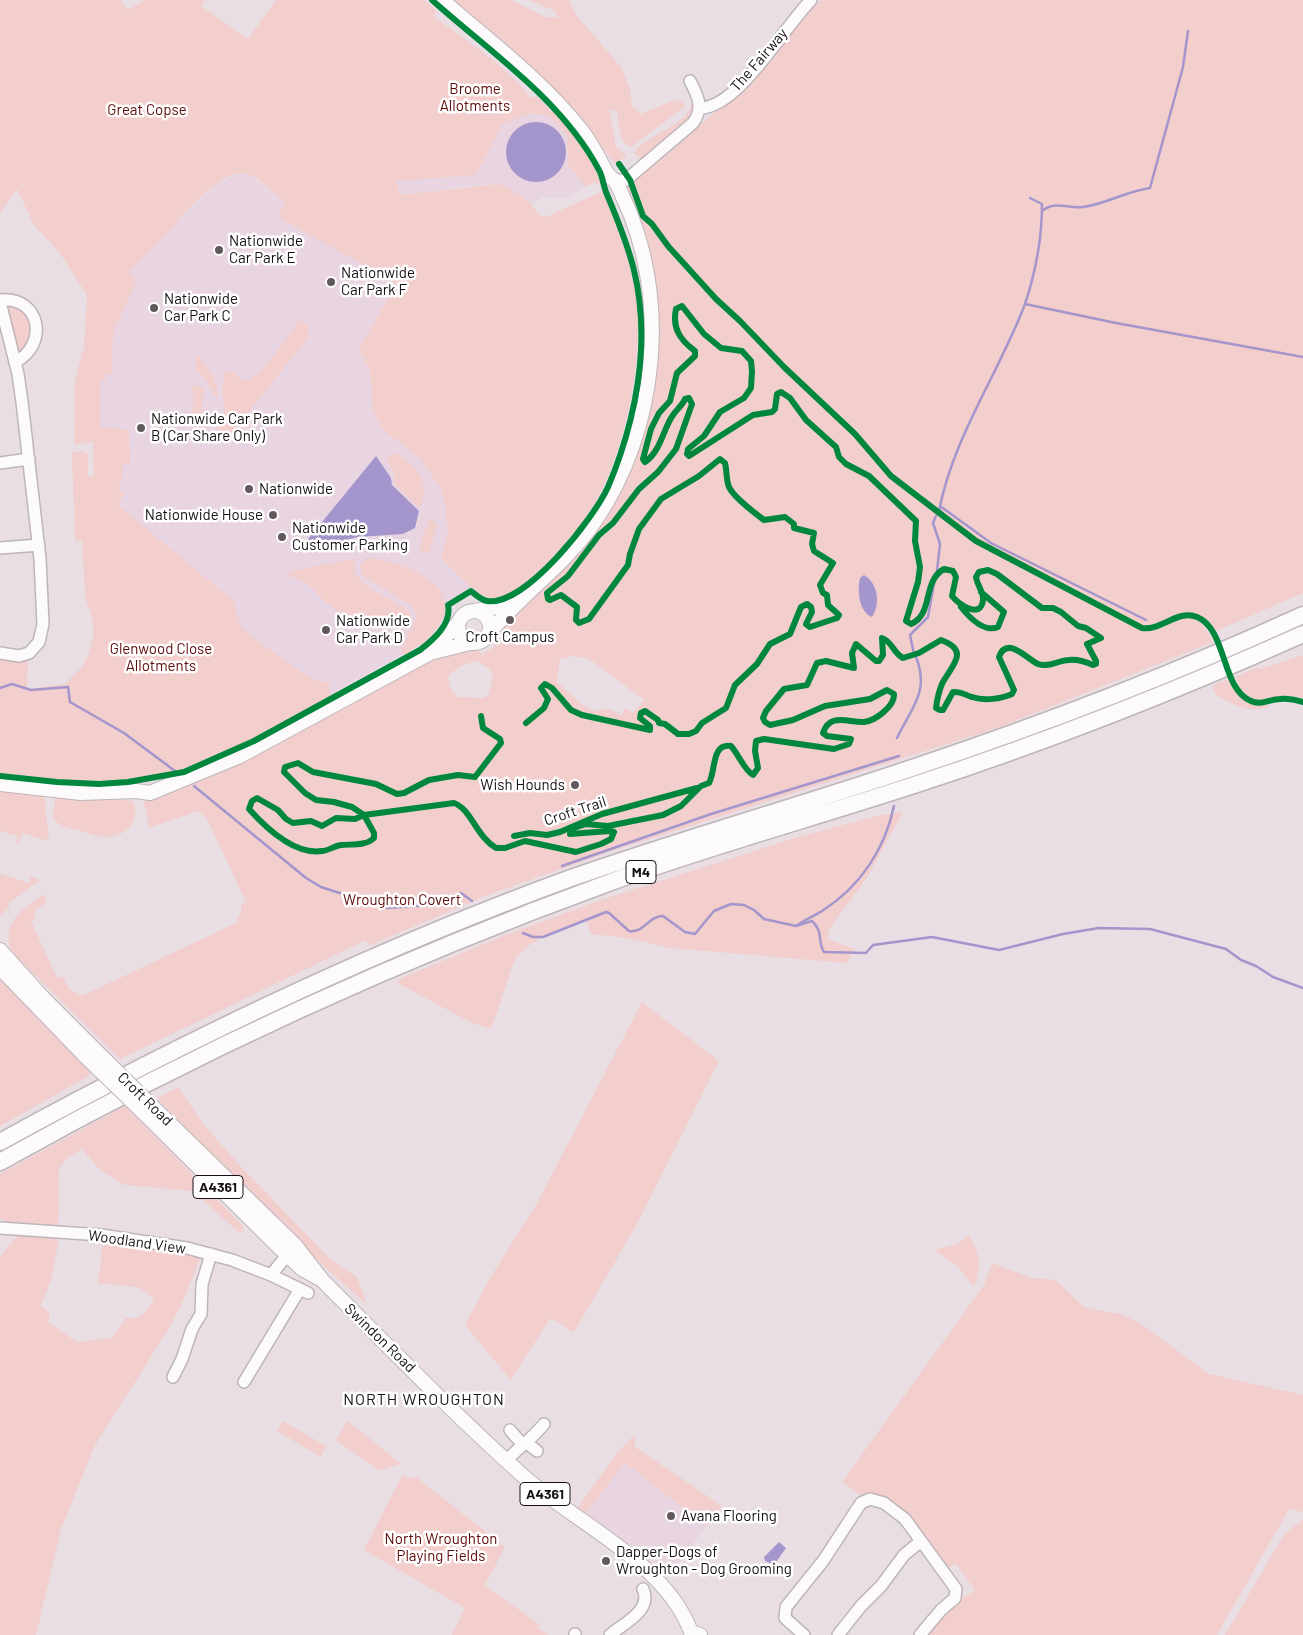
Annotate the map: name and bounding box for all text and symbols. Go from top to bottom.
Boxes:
street label: The Fairway [727,25,791,95]
park label: Broome Allotments [440,80,510,115]
park label: Great Copse [107,101,187,119]
place label: Nationwide Car Park E [229,232,303,267]
marker: Nationwide Car Park E [213,244,225,256]
place label: Nationwide Car Park F [341,264,415,299]
marker: Nationwide Car Park F [325,276,337,288]
place label: Nationwide Car Park C [164,290,238,325]
marker: Nationwide Car Park C [148,302,160,314]
place label: Nationwide Car Park B (Car Share Only) [151,410,283,445]
marker: Nationwide Car Park B (Car Share Only) [135,422,147,434]
place label: Nationwide [259,480,333,498]
marker: Nationwide [243,483,255,495]
place label: Nationwide House [145,506,263,524]
marker: Nationwide House [267,509,279,521]
place label: Nationwide Customer Parking [292,519,408,554]
marker: Nationwide Customer Parking [276,531,288,543]
place label: Nationwide Car Park D [336,612,410,647]
marker: Croft Campus [504,614,516,626]
marker: Nationwide Car Park D [320,624,332,636]
place label: Croft Campus [466,628,554,646]
park label: Glenwood Close Allotments [110,640,212,675]
place label: Wish Hounds [480,776,565,794]
marker: Wish Hounds [569,779,581,791]
street label: Croft Trail [542,792,608,830]
road number: M4 [626,860,656,884]
park label: Wroughton Covert [343,891,461,909]
street label: Croft Road [114,1068,176,1130]
road number: A4361 [193,1176,243,1198]
street label: Woodland View [87,1226,187,1258]
street label: Swindon Road [341,1300,419,1376]
district label: NORTH WROUGHTON [341,1390,507,1410]
road number: A4361 [520,1482,570,1506]
place label: Avana Flooring [681,1507,777,1525]
marker: Avana Flooring [665,1510,677,1522]
park label: North Wroughton Playing Fields [385,1530,497,1565]
place label: Dapper-Dogs of Wroughton - Dog Grooming [616,1543,792,1578]
marker: Dapper-Dogs of Wroughton - Dog Grooming [600,1555,612,1567]

